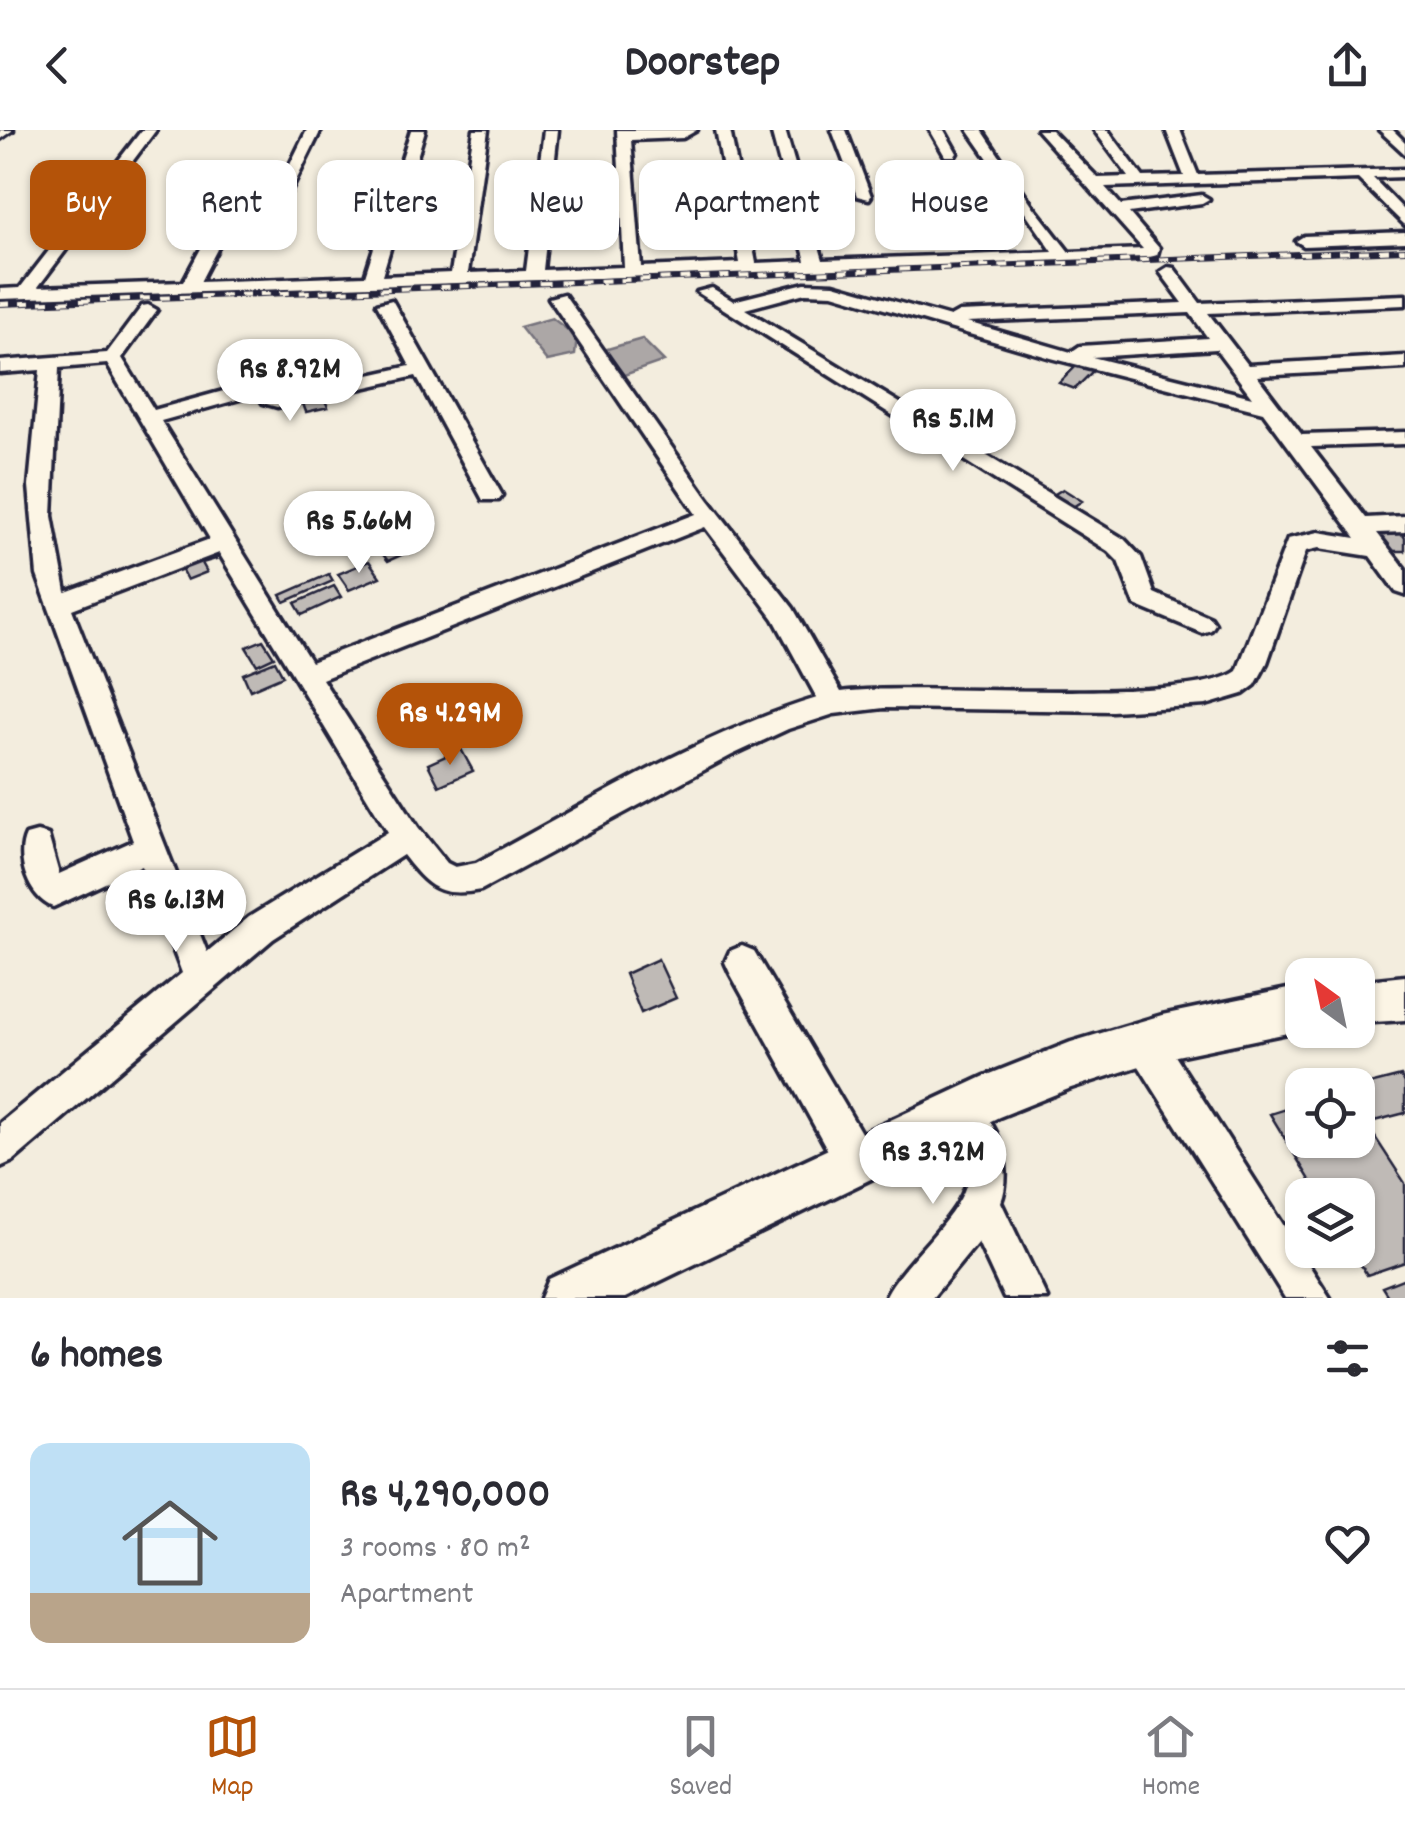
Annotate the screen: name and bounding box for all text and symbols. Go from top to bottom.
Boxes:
text: Doorstep [624,33,781,97]
icon: back [30,38,85,93]
icon: share [1320,38,1375,93]
chip: Buy [30,160,146,250]
chip: Rent [166,160,297,250]
chip: Filters [317,160,474,250]
chip: New [494,160,619,250]
chip: Apartment [639,160,855,250]
chip: House [875,160,1024,250]
pin: Rs 8.92M [187,339,393,424]
text: Rs 8.92M [239,348,341,394]
pin: Rs 5.1M [861,389,1045,474]
text: Rs 5.1M [912,398,994,444]
pin: Rs 5.66M [256,491,462,576]
text: Rs 5.66M [306,500,412,546]
pin: Rs 4.29M [347,683,553,768]
text: Rs 4.29M [399,692,501,738]
pin: Rs 6.13M [73,870,279,955]
text: Rs 6.13M [127,879,225,925]
north arrow [1285,958,1375,1048]
map controls [1285,958,1375,1268]
button: locate [1285,1068,1375,1158]
pin: Rs 3.92M [830,1122,1036,1207]
text: Rs 3.92M [881,1131,985,1177]
button: layers [1285,1178,1375,1268]
text: 6 homes [30,1328,163,1388]
icon: filters [1320,1331,1375,1386]
text: Rs 4,290,000 [340,1467,550,1527]
icon: home [110,1483,230,1603]
icon: heart [1320,1516,1375,1571]
text: 3 rooms · 80 m² [340,1527,531,1573]
text: Apartment [340,1573,474,1619]
tab: Map [205,1709,260,1809]
tab: Saved [670,1709,732,1809]
tab: Home [1142,1709,1200,1809]

